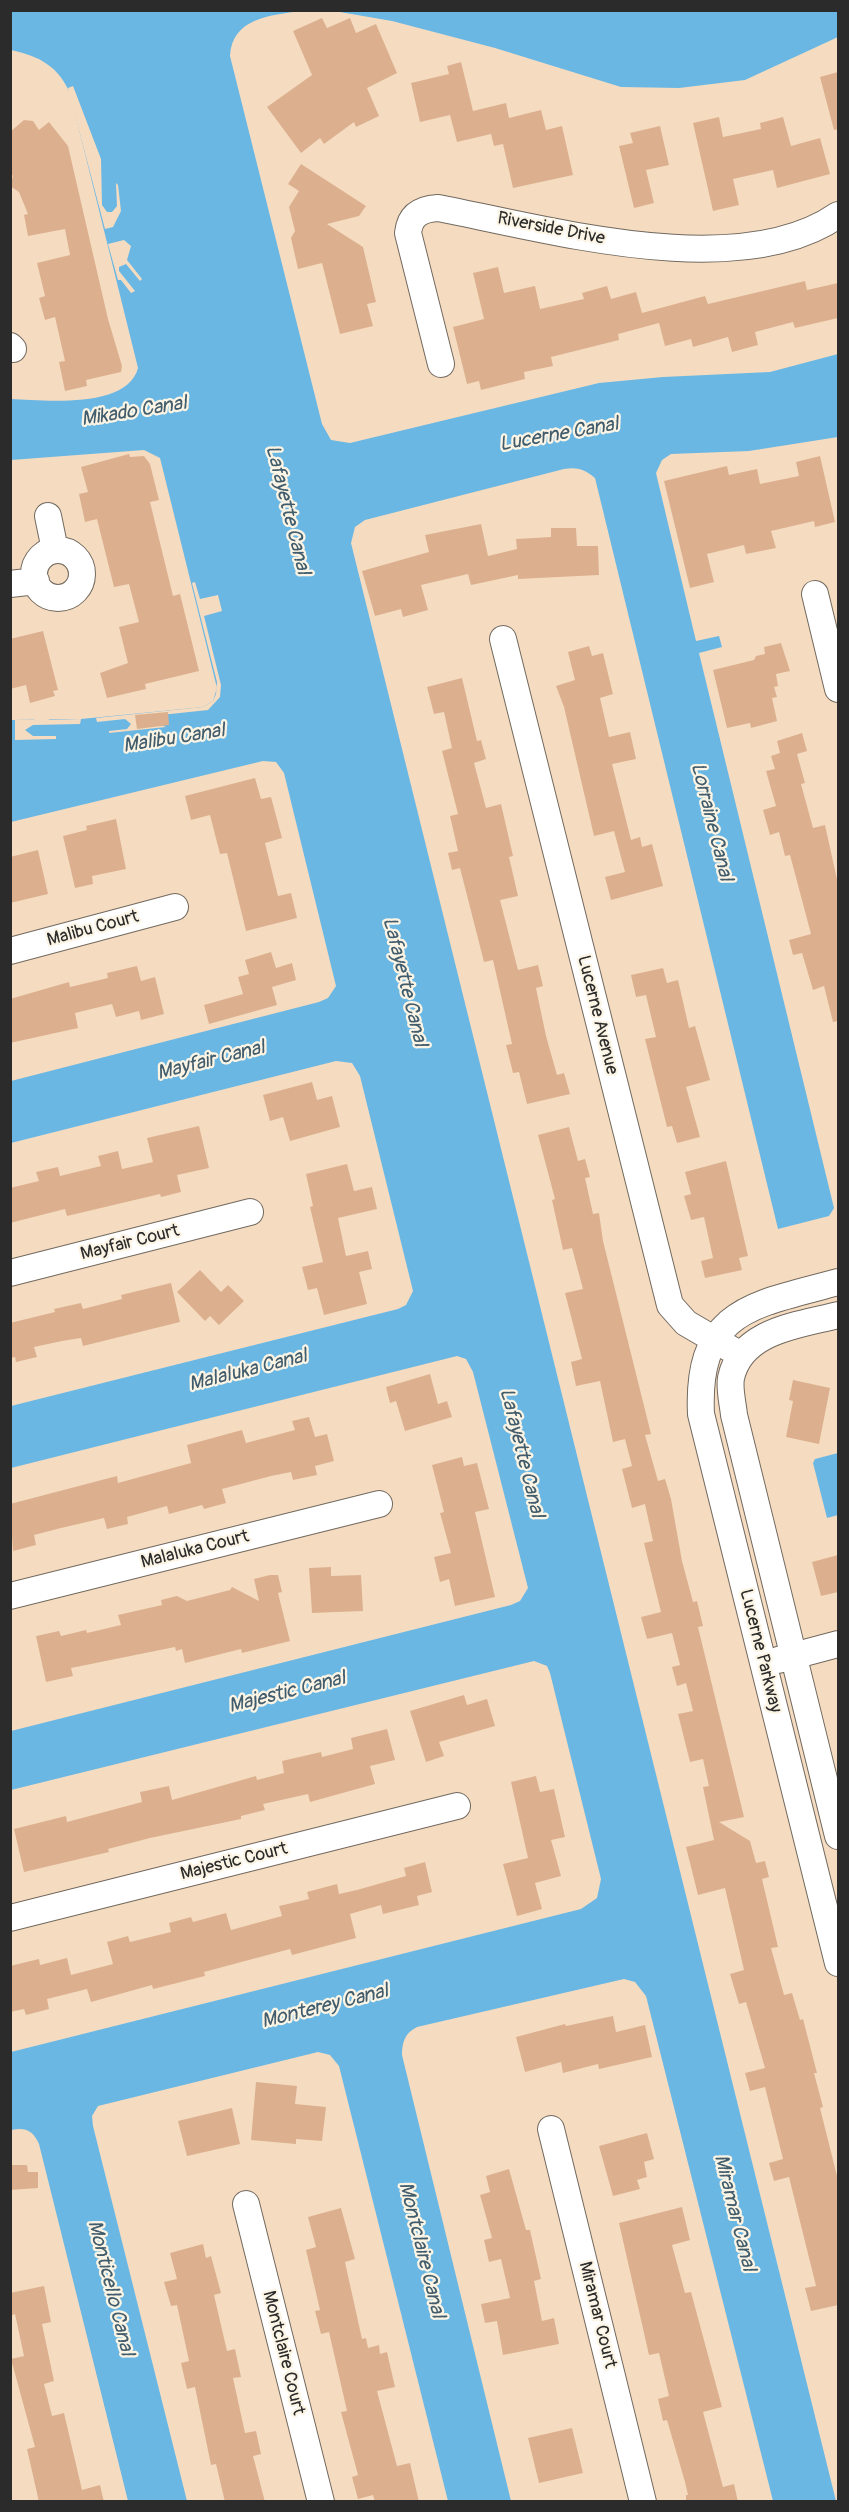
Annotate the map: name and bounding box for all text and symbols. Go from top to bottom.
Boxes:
street label: Riverside Drive [495,208,607,250]
water label: Mikado Canal [80,392,188,432]
water label: Lucerne Canal [498,413,620,457]
water label: Lafayette Canal [259,443,315,577]
water label: Malibu Canal [121,719,227,759]
water label: Lorraine Canal [685,760,737,884]
street label: Malibu Court [45,906,141,952]
water label: Lafayette Canal [376,915,432,1049]
street label: Lucerne Avenue [572,953,622,1077]
water label: Mayfair Canal [155,1036,267,1086]
street label: Mayfair Court [78,1220,182,1266]
water label: Malaluka Canal [186,1345,310,1397]
water label: Lafayette Canal [493,1386,549,1520]
street label: Malaluka Court [139,1526,251,1574]
street label: Lucerne Parkway [734,1587,786,1715]
water label: Majestic Canal [226,1667,348,1719]
street label: Majestic Court [178,1838,290,1886]
water label: Monterey Canal [259,1980,391,2034]
water label: Miramar Canal [708,2152,760,2274]
water label: Montclaire Canal [393,2180,449,2320]
water label: Monticello Canal [82,2218,138,2358]
street label: Miramar Court [573,2259,621,2371]
street label: Montclaire Court [257,2289,309,2417]

